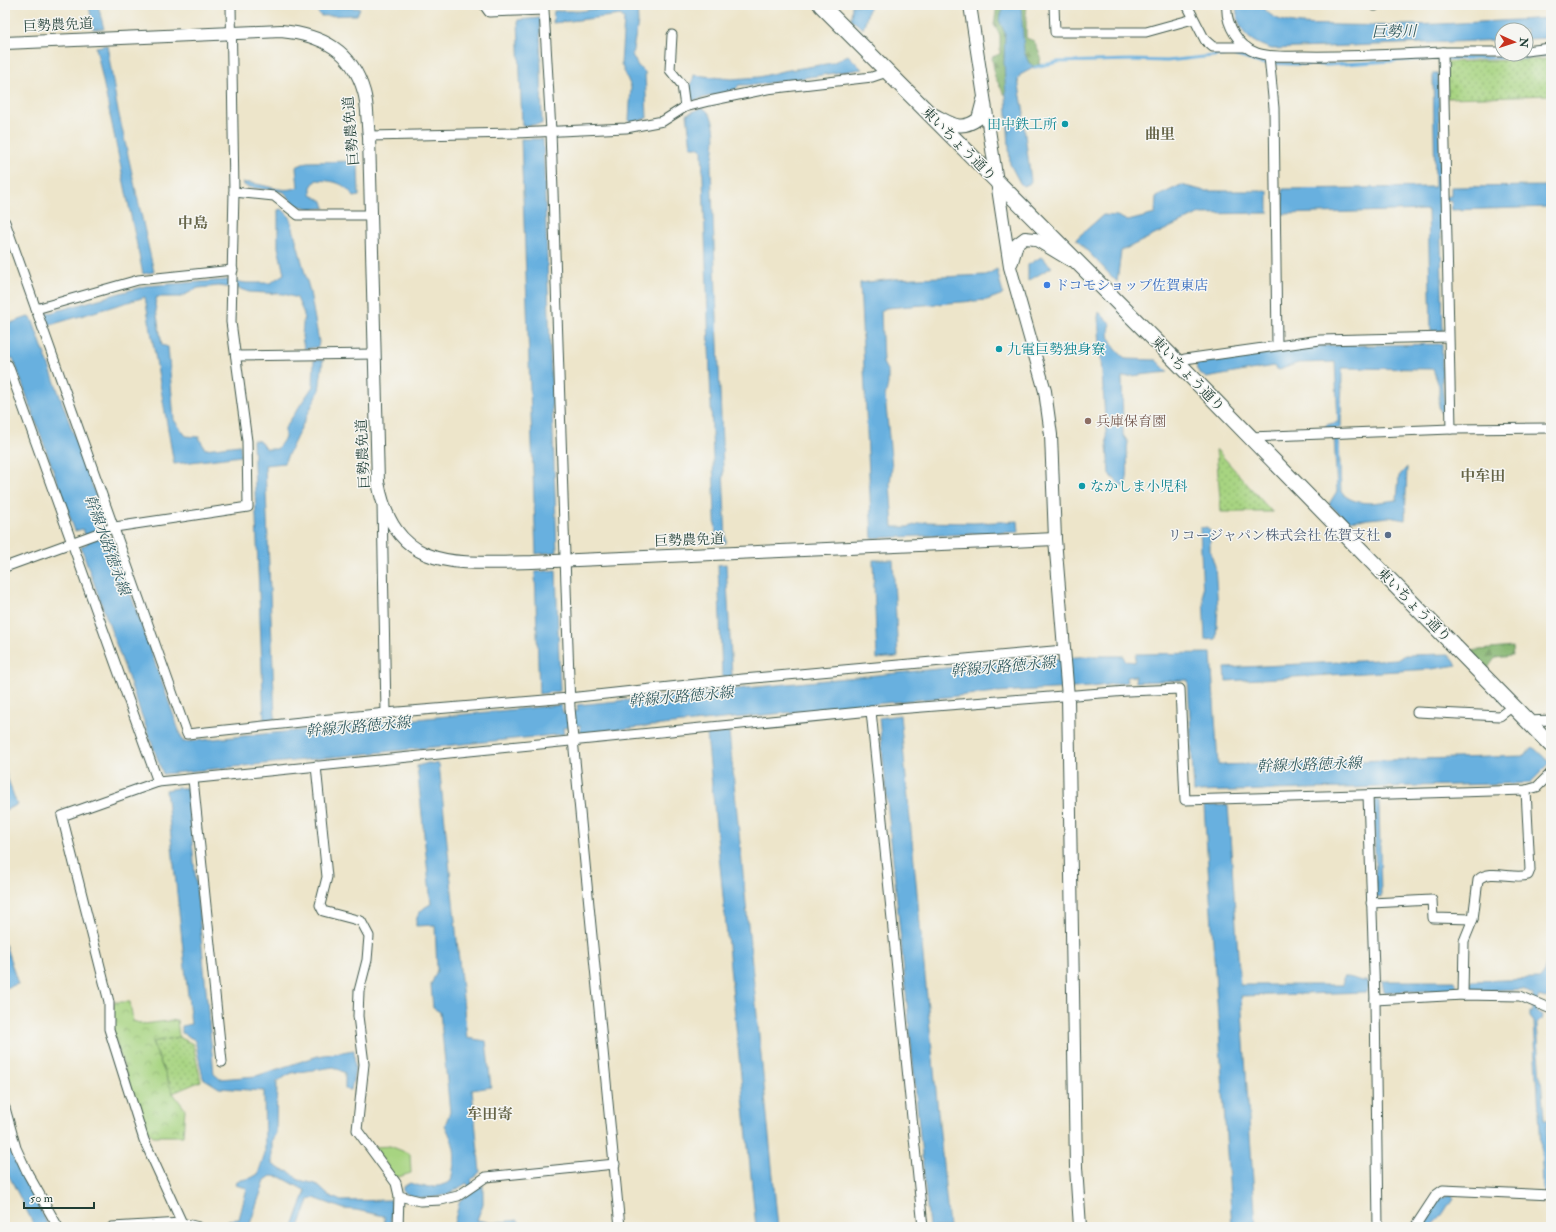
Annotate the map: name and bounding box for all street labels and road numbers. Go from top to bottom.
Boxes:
street label: 巨勢農免道 [23,15,93,35]
street label: 巨勢農免道 [339,95,363,167]
street label: 東いちょう通り [918,103,1000,185]
street label: 東いちょう通り [1148,333,1228,415]
street label: 巨勢農免道 [353,419,373,489]
street label: 巨勢農免道 [654,530,724,550]
street label: 東いちょう通り [1373,564,1455,646]

